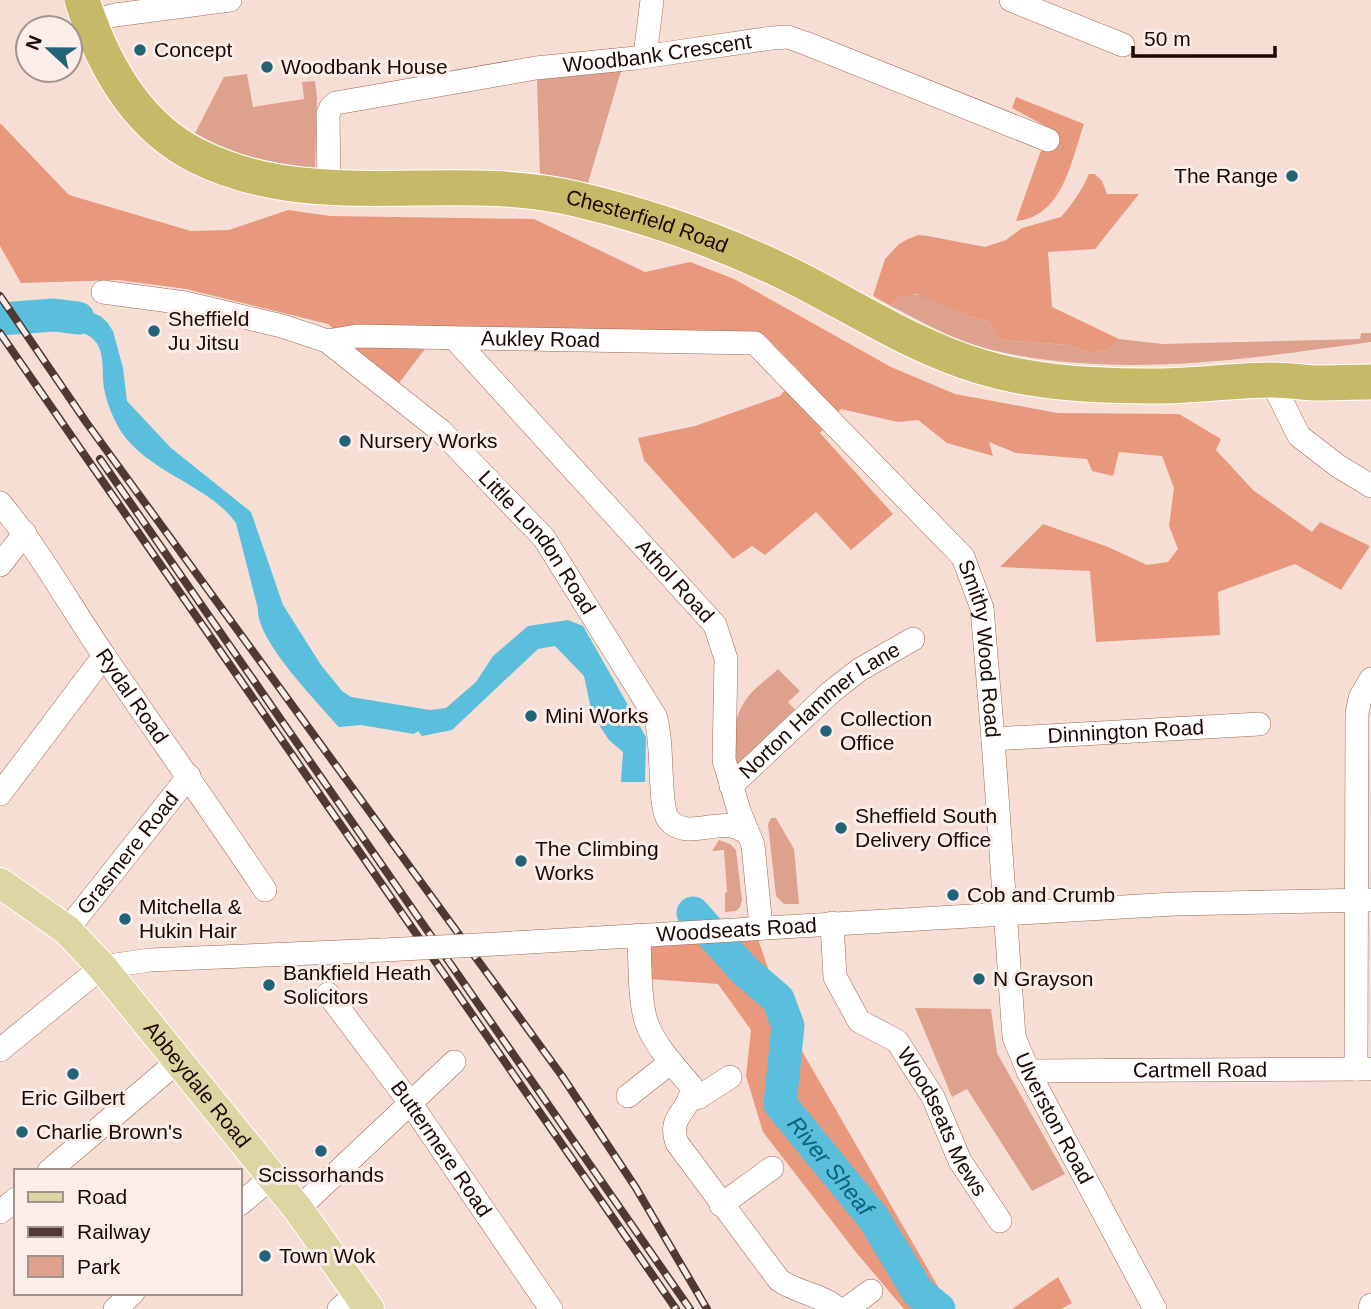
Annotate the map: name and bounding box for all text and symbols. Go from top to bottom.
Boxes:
north arrow [14,14,84,84]
scale bar [1133,14,1275,58]
text: 50 m [1144,27,1191,50]
street label: Woodbank Crescent [562,29,753,76]
text: N [21,33,46,53]
place label: Concept [154,38,232,61]
marker: Concept [132,42,148,58]
place label: Woodbank House [281,55,448,78]
marker: Woodbank House [259,59,275,75]
place label: The Range [1174,164,1278,187]
marker: The Range [1284,168,1300,184]
street label: Chesterfield Road [564,185,731,257]
place label: Sheffield Ju Jitsu [168,307,249,354]
marker: Sheffield Ju Jitsu [146,323,162,339]
street label: Aukley Road [481,326,600,351]
place label: Nursery Works [359,429,497,452]
marker: Nursery Works [337,433,353,449]
street label: Little London Road [474,466,601,618]
street label: Athol Road [632,534,719,627]
street label: Smithy Wood Road [954,556,1005,738]
street label: Norton Hammer Lane [734,637,904,783]
street label: Rydal Road [92,644,173,748]
place label: Mini Works [545,704,648,727]
place label: Collection Office [840,707,932,754]
marker: Mini Works [523,708,539,724]
street label: Dinnington Road [1047,715,1205,747]
marker: Collection Office [818,723,834,739]
street label: Grasmere Road [72,787,183,919]
place label: Sheffield South Delivery Office [855,804,997,851]
marker: Sheffield South Delivery Office [833,820,849,836]
place label: The Climbing Works [535,837,659,884]
marker: The Climbing Works [513,853,529,869]
place label: Cob and Crumb [967,883,1115,906]
marker: Cob and Crumb [945,887,961,903]
place label: Mitchella & Hukin Hair [139,895,242,942]
marker: Mitchella & Hukin Hair [117,911,133,927]
street label: Woodseats Road [656,913,818,946]
place label: Bankfield Heath Solicitors [283,961,431,1008]
place label: N Grayson [993,967,1093,990]
marker: N Grayson [971,971,987,987]
marker: Bankfield Heath Solicitors [261,977,277,993]
street label: Abbeydale Road [140,1017,255,1152]
street label: Woodseats Mews [893,1043,992,1200]
street label: Ulverston Road [1011,1049,1098,1187]
street label: Cartmell Road [1133,1058,1267,1081]
marker: Eric Gilbert [65,1066,81,1082]
street label: Buttermere Road [387,1076,497,1221]
place label: Eric Gilbert [21,1086,125,1109]
water label: River Sheaf [782,1111,880,1222]
place label: Charlie Brown's [36,1120,182,1143]
marker: Charlie Brown's [14,1124,30,1140]
marker: Scissorhands [313,1143,329,1159]
place label: Scissorhands [258,1163,384,1186]
legend [14,1169,242,1295]
text: Road [77,1185,127,1208]
text: Railway [77,1220,151,1243]
place label: Town Wok [279,1244,376,1267]
marker: Town Wok [257,1248,273,1264]
text: Park [77,1255,121,1278]

